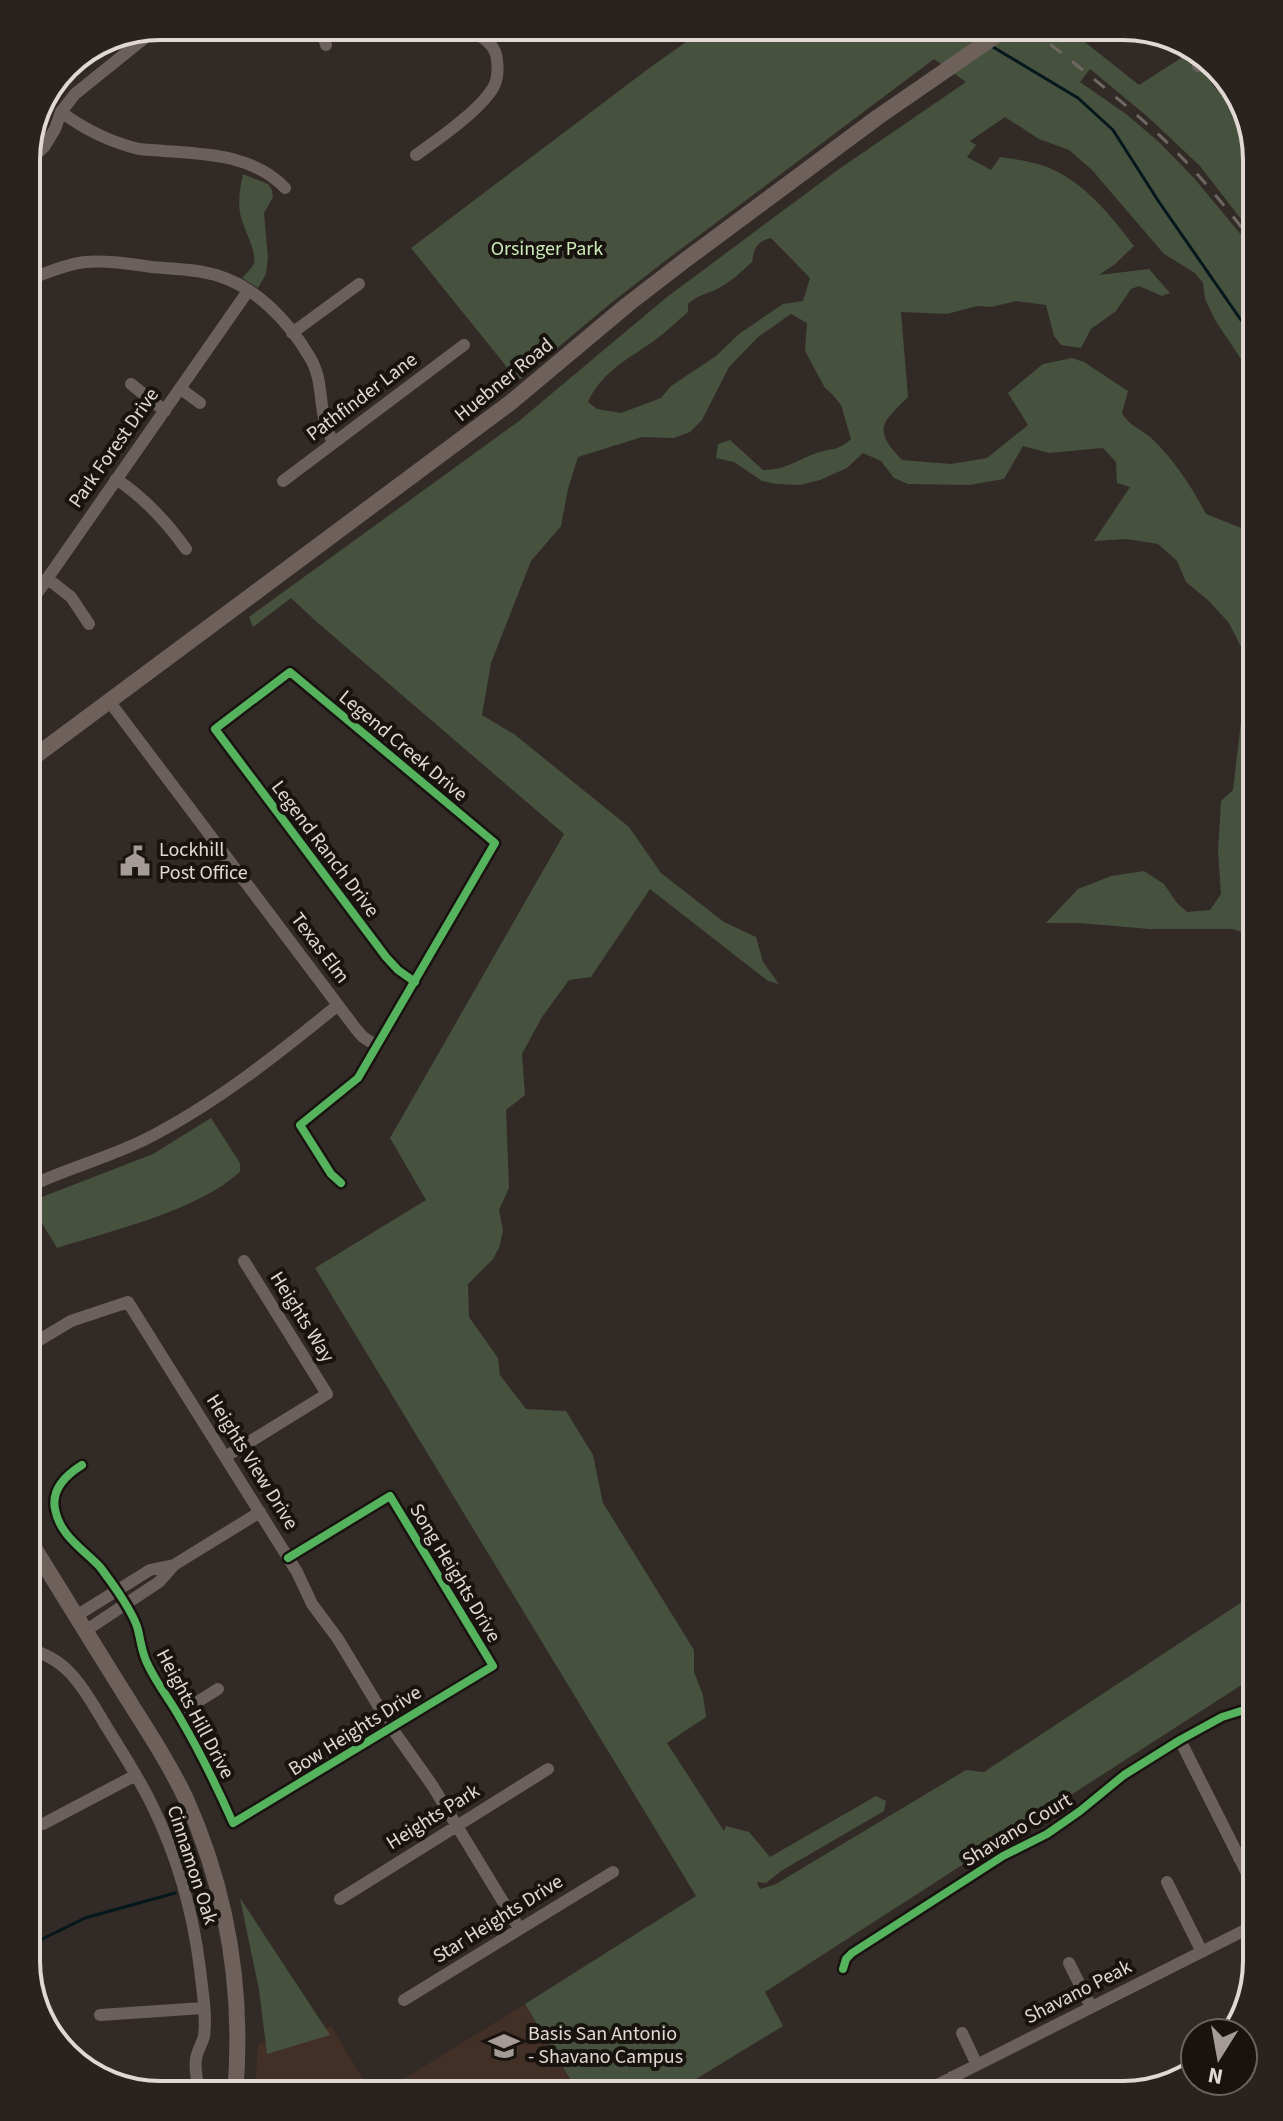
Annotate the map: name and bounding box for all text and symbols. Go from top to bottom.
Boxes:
park label: Orsinger Park [491,235,603,263]
street label: Huebner Road [449,331,559,429]
street label: Pathfinder Lane [301,346,423,448]
street label: Park Forest Drive [62,382,166,514]
street label: Legend Creek Drive [333,684,473,808]
street label: Legend Ranch Drive [264,775,386,923]
place label: Lockhill Post Office [159,836,248,887]
public building icon: Lockhill Post Office [118,844,152,878]
street label: Texas Elm [284,907,356,989]
street label: Heights Way [263,1266,341,1368]
street label: Heights View Drive [199,1389,305,1535]
street label: Song Heights Drive [402,1498,508,1648]
street label: Heights Hill Drive [149,1644,241,1784]
street label: Bow Heights Drive [283,1679,427,1783]
street label: Heights Park [381,1777,485,1857]
street label: Shavano Court [957,1786,1077,1874]
street label: Cinnamon Oak [160,1802,224,1928]
street label: Star Heights Drive [428,1868,569,1970]
street label: Shavano Peak [1020,1953,1137,2031]
north arrow [1179,2017,1259,2097]
place label: Basis San Antonio - Shavano Campus [528,2020,683,2071]
school or university icon: Basis San Antonio - Shavano Campus [487,2029,521,2063]
text: N [1205,2059,1226,2093]

